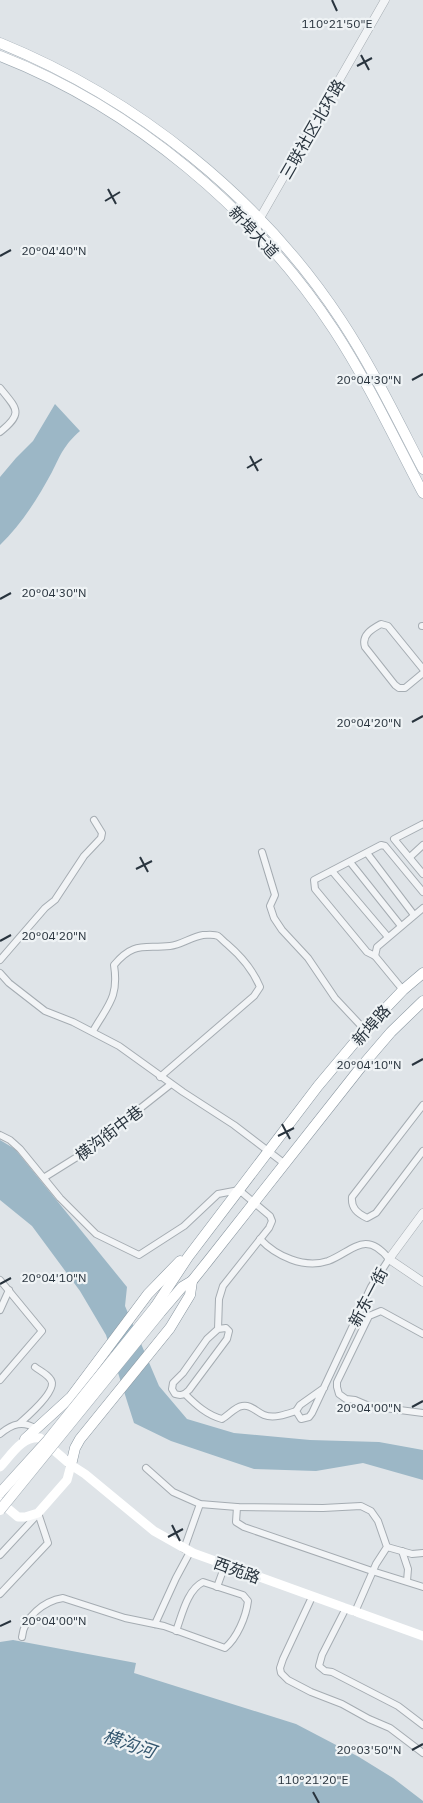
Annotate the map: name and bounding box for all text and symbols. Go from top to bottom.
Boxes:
text: 110°21'50"E [302,16,372,31]
street label: 三联社区北环路 [275,75,349,183]
street label: 新埠大道 [225,202,283,262]
text: 20°04'40"N [21,243,87,258]
text: 20°04'30"N [336,372,402,387]
text: 20°04'30"N [21,585,87,600]
text: 20°04'20"N [336,715,402,730]
text: 20°04'20"N [21,928,87,943]
street label: 新埠路 [348,1000,394,1050]
text: 20°04'10"N [336,1057,402,1072]
street label: 横沟街中巷 [71,1101,147,1165]
street label: 新东一街 [344,1264,392,1330]
text: 20°04'10"N [21,1270,87,1285]
text: 20°04'00"N [336,1400,402,1415]
street label: 西苑路 [211,1552,263,1588]
text: 20°04'00"N [21,1613,87,1628]
water label: 横沟河 [100,1724,161,1764]
text: 20°03'50"N [336,1742,402,1757]
text: 110°21'20"E [278,1772,348,1787]

